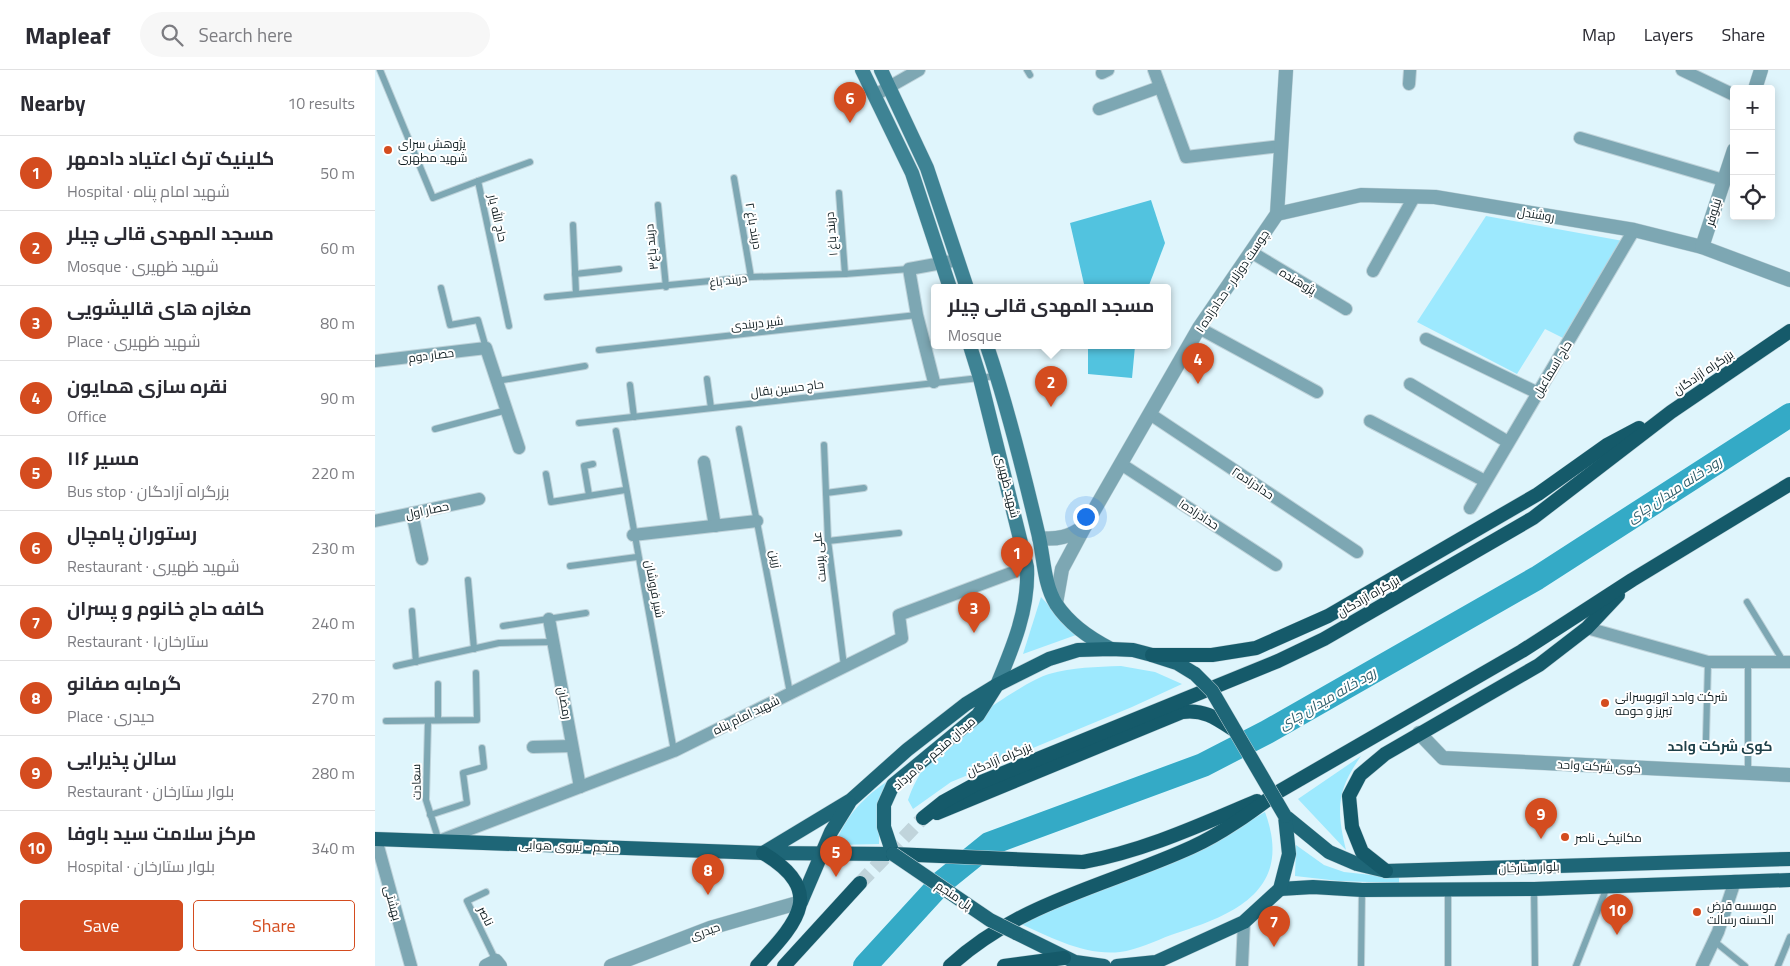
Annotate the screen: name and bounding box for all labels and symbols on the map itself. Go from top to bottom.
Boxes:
pin: 6 [834,82,866,123]
place label: پژوهش سرای شهید مطهری [398,134,467,167]
marker: پژوهش سرای شهید مطهری [382,144,394,156]
street label: حاج الله یار [483,191,513,244]
street label: نیلوفر [1699,196,1726,229]
street label: دربند باغ ۲ [741,201,767,251]
street label: روشندل [1516,202,1556,226]
street label: دربند باغ ۱ [820,211,842,257]
street label: دربند باغ۳ [639,223,663,271]
street label: چوست دوزلار - حدادزاده ۱ [1190,226,1274,336]
street label: پژوهنده [1276,263,1321,300]
street label: دربند باغ [708,268,748,292]
street label: شیر دربندی [730,311,784,335]
street label: حاج اسماعیل [1527,337,1577,401]
street label: حصار دوم [407,343,455,367]
pin: 4 [1182,343,1214,384]
street label: بزرگراه آزادگان [1669,345,1737,399]
pin: 2 [1035,366,1067,407]
street label: حاج حسین بقال [749,374,825,402]
water label: رود خانه میدان چای [1623,450,1727,528]
street label: شهید ظهیری [991,452,1025,520]
street label: حدادزاده۲ [1228,462,1278,504]
street label: حدادزاده۱ [1175,494,1223,534]
street label: حصار اول [404,496,450,524]
your location [1073,504,1099,530]
street label: علی پرست [807,531,831,583]
pin: 1 [1001,537,1033,578]
street label: زرین [765,548,787,570]
street label: شیر فروشان [640,558,670,620]
street label: بزرگراه آزادگان [1333,570,1403,622]
pin: 3 [958,592,990,633]
water label: رود خانه میدان چای [1274,661,1381,734]
street label: رمضان [553,685,577,721]
place label: شرکت واحد اتوبوسرانی تبریز و حومه [1615,687,1728,720]
street label: شهید امام پناه [709,691,783,739]
marker: شرکت واحد اتوبوسرانی تبریز و حومه [1599,697,1611,709]
street label: میدان منجم - ۵ مرداد [889,712,979,794]
district label: کوی شرکت واحد [1668,735,1772,756]
street label: بزرگراه آزادگان [963,737,1035,781]
street label: کوی شرکت واحد [1557,754,1641,778]
street label: سعادت [406,764,426,800]
pin: 9 [1525,798,1557,839]
place label: مکانیکی ناصر [1574,828,1642,847]
marker: مکانیکی ناصر [1559,831,1571,843]
street label: منجم - نیروی هوایی [518,835,620,857]
pin: 5 [820,836,852,877]
pin: 8 [692,854,724,895]
street label: بلوار ستارخان [1498,856,1560,878]
street label: پل منجم [932,876,977,915]
street label: بهشتی [379,883,407,923]
pin: 10 [1601,894,1633,935]
place label: موسسه قرض الحسنه رسالت [1707,896,1777,929]
street label: ناصر [473,902,499,929]
pin: 7 [1258,906,1290,947]
marker: موسسه قرض الحسنه رسالت [1691,906,1703,918]
street label: حیدری [687,917,723,945]

